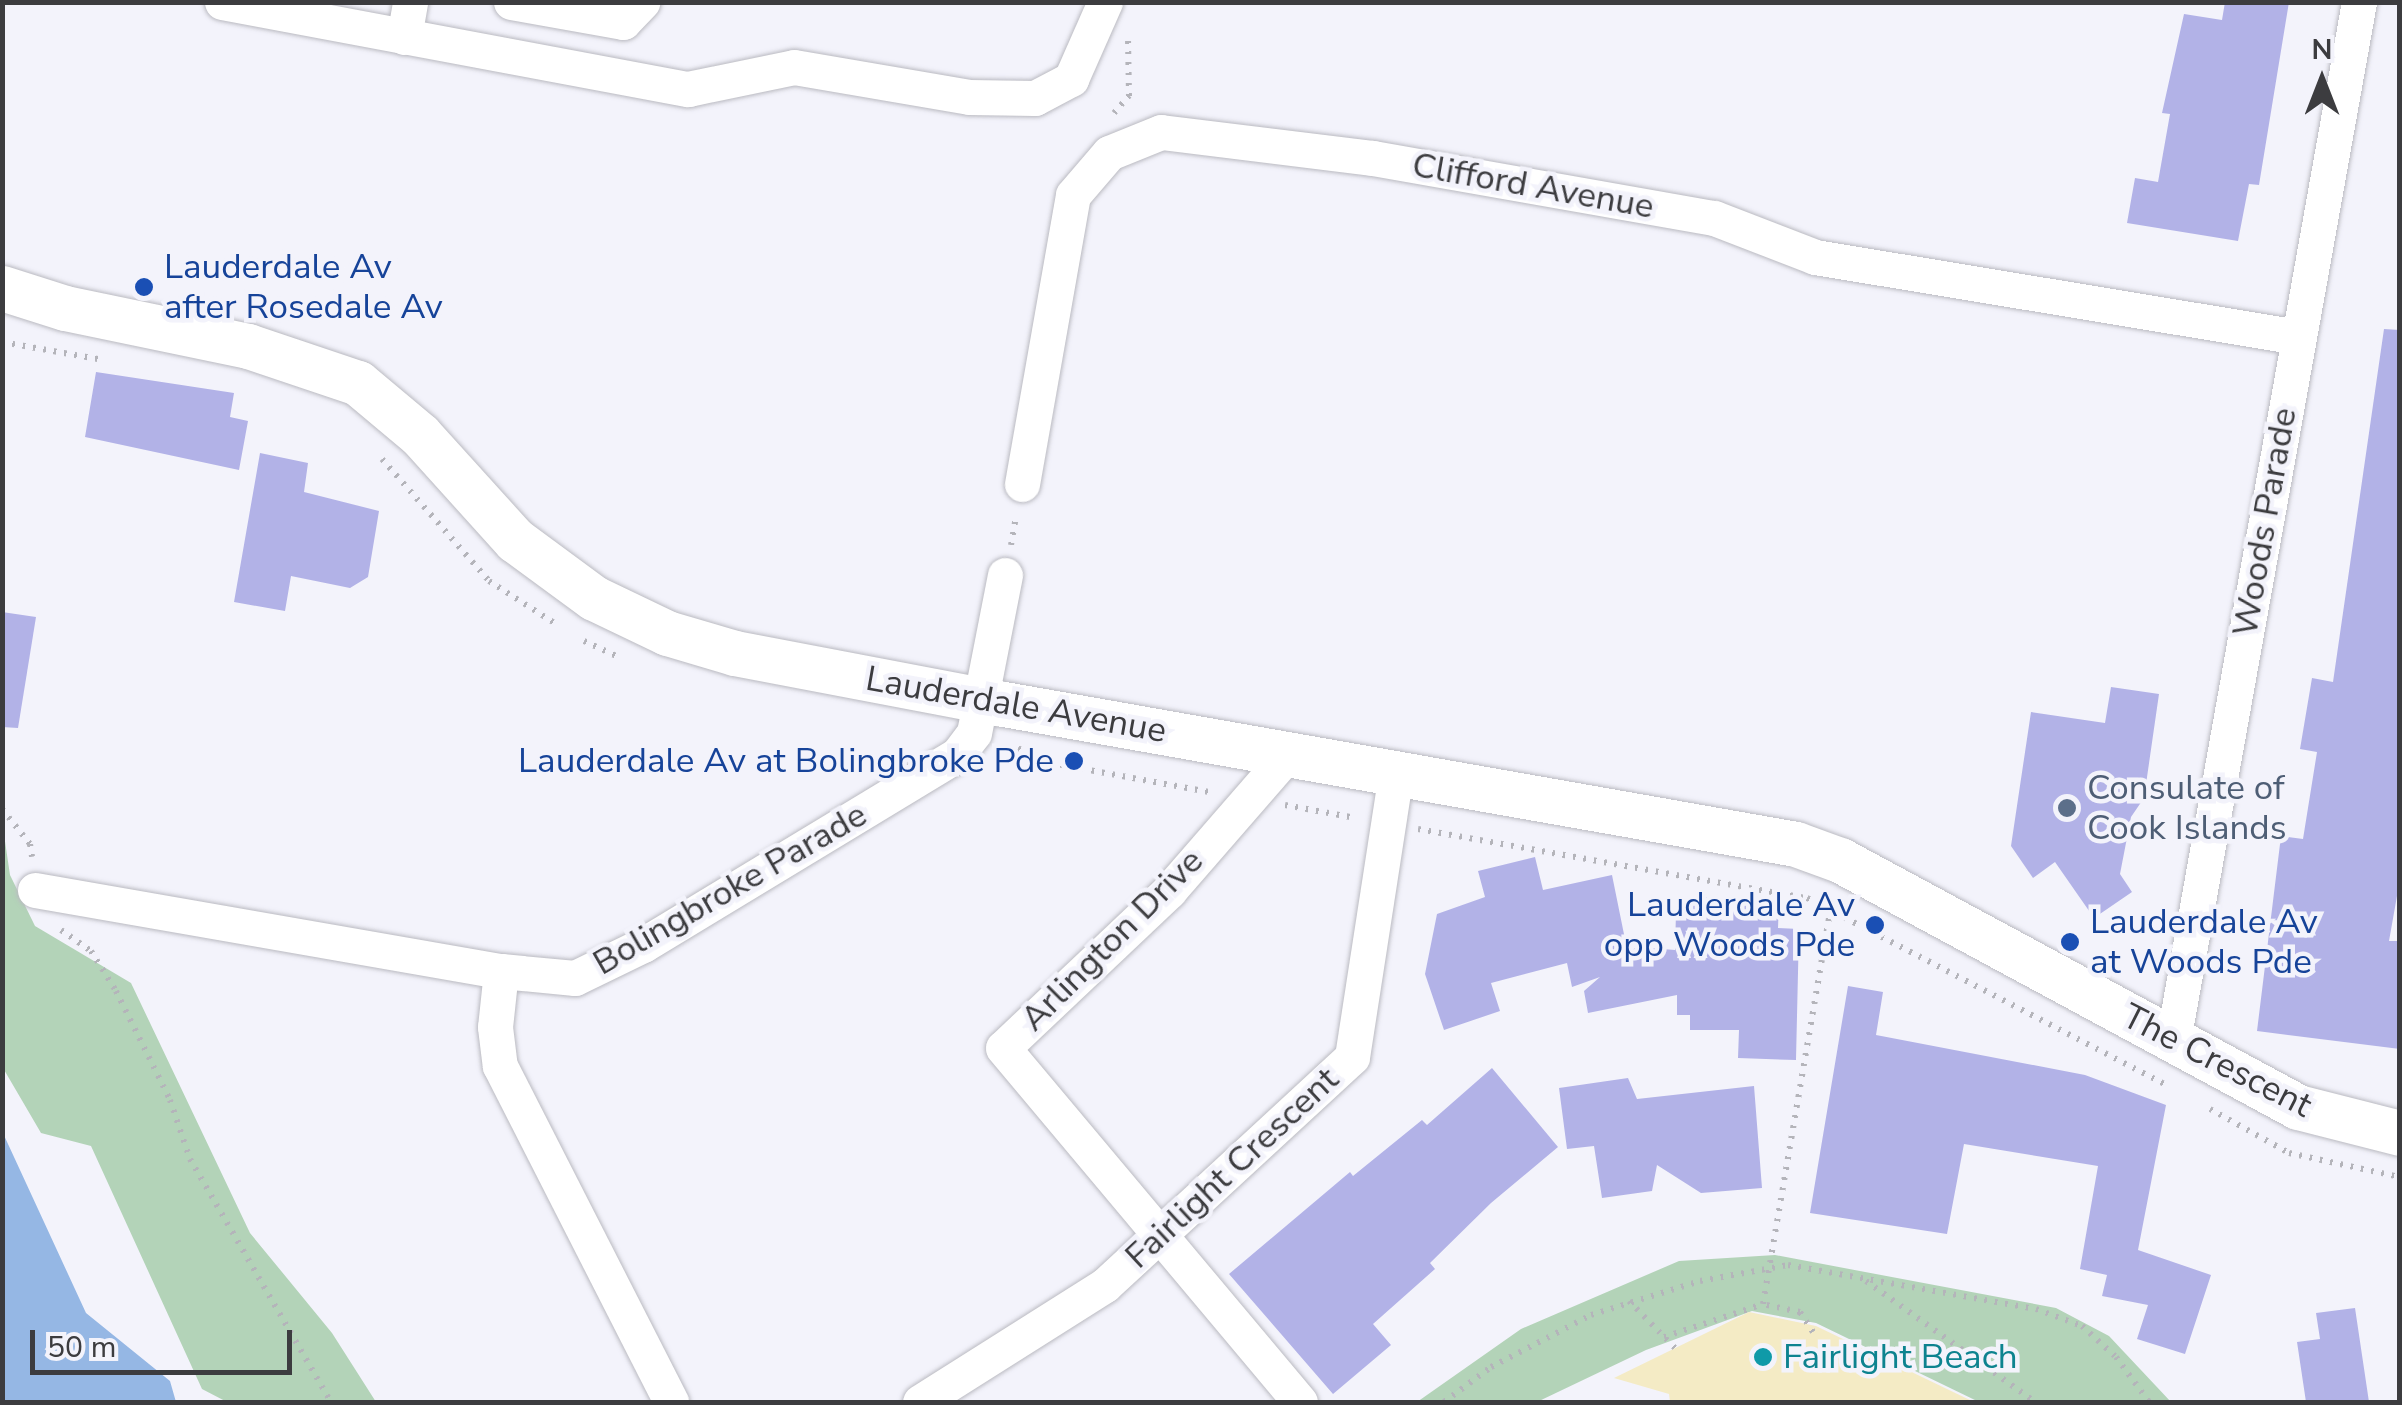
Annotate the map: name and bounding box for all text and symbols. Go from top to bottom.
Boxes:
north arrow [2272,30,2372,130]
text: N [2312,31,2332,69]
street label: Clifford Avenue [1409,144,1657,228]
place label: Lauderdale Av after Rosedale Av [164,246,443,328]
marker: Lauderdale Av after Rosedale Av [133,276,155,298]
street label: Woods Parade [2224,404,2306,640]
street label: Lauderdale Avenue [862,658,1170,752]
place label: Lauderdale Av at Bolingbroke Pde [518,740,1054,782]
marker: Lauderdale Av at Bolingbroke Pde [1063,750,1085,772]
place label: Consulate of Cook Islands [2087,767,2287,849]
street label: Bolingbroke Parade [586,794,874,984]
marker: Consulate of Cook Islands [2056,797,2078,819]
street label: Arlington Drive [1012,840,1212,1040]
place label: Lauderdale Av opp Woods Pde [1604,884,1855,966]
place label: Lauderdale Av at Woods Pde [2090,901,2318,983]
marker: Lauderdale Av opp Woods Pde [1864,914,1886,936]
marker: Lauderdale Av at Woods Pde [2059,931,2081,953]
street label: The Crescent [2115,995,2319,1127]
street label: Fairlight Crescent [1117,1059,1347,1277]
scale bar [35,1310,298,1372]
text: 50 m [47,1327,116,1368]
place label: Fairlight Beach [1783,1336,2018,1378]
marker: Fairlight Beach [1752,1346,1774,1368]

